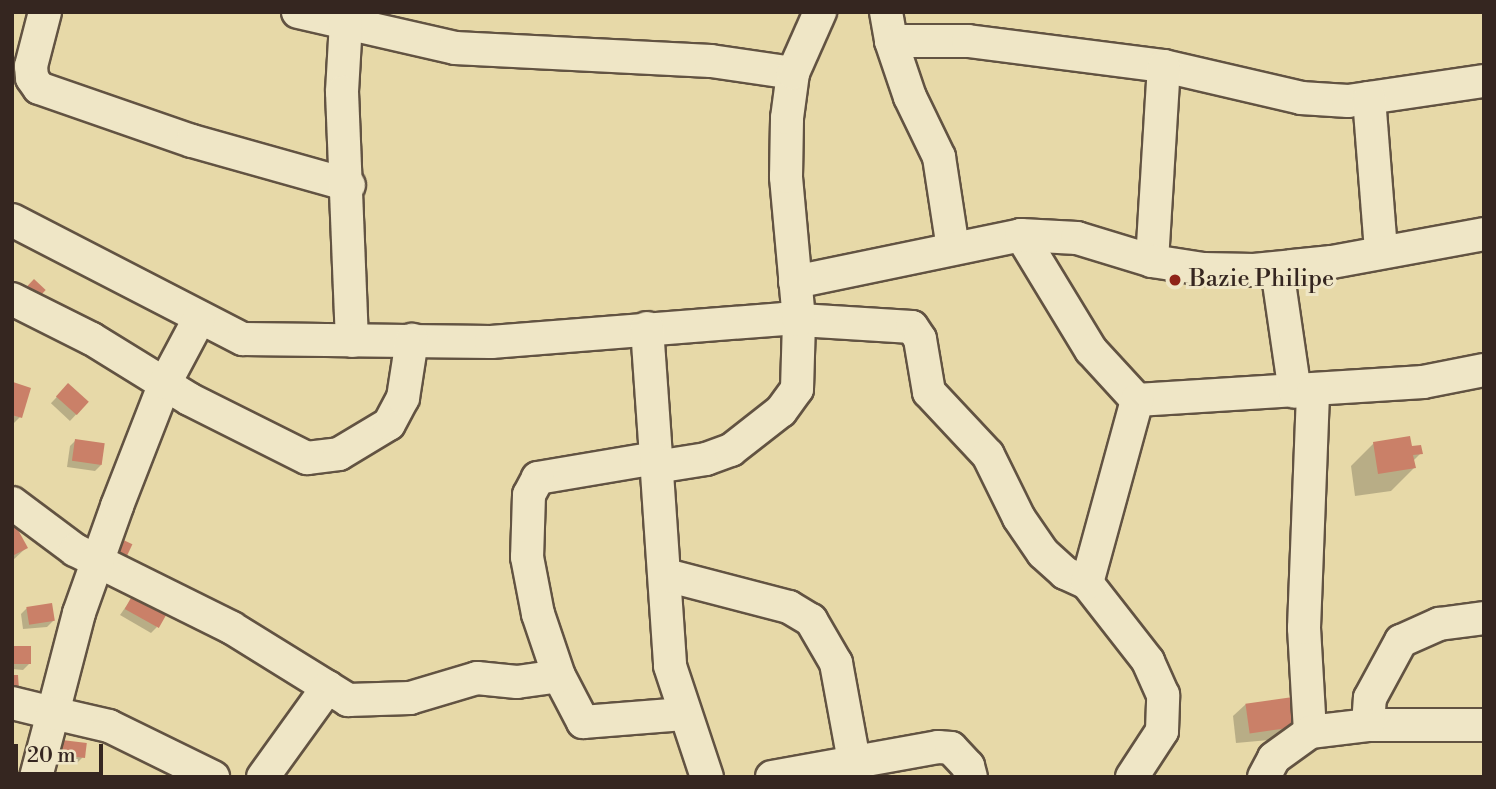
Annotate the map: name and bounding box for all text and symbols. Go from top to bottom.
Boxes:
place label: Bazie Philipe [1189,266,1334,294]
marker: Bazie Philipe [1167,272,1183,288]
scale bar [18,730,107,774]
text: 20 m [27,743,76,769]

